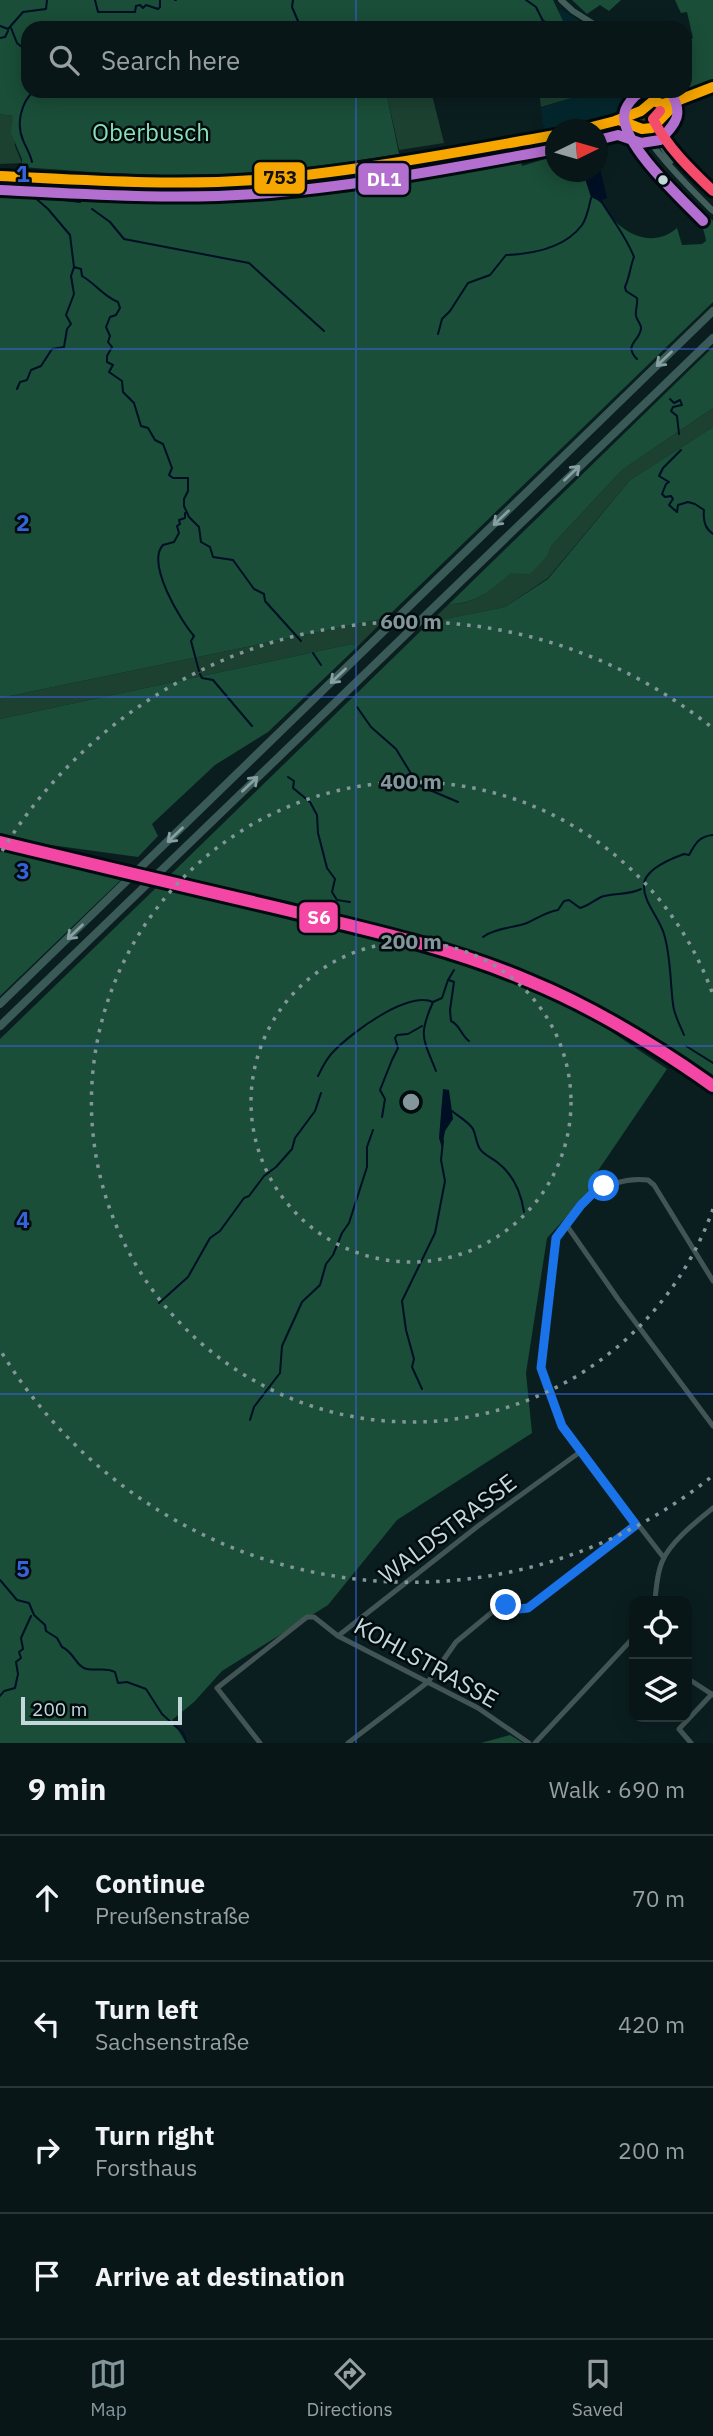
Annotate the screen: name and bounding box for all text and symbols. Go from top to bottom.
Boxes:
search box [21,21,692,98]
icon: search [45,41,83,79]
text: Search here [101,43,240,77]
park label: Oberbusch [92,116,210,148]
north arrow [545,119,608,182]
text: 1 [16,158,30,188]
line badge: 753 [253,161,306,195]
line badge: DL1 [357,162,410,196]
text: 753 [263,165,297,189]
text: DL1 [367,167,402,191]
unlabelled marker [656,173,670,187]
one-way arrow [656,350,673,367]
one-way arrow [564,465,581,482]
text: 2 [16,507,30,537]
one-way arrow [493,509,510,526]
text: 600 m [380,607,442,635]
one-way arrow [330,668,347,685]
text: 400 m [380,767,442,795]
one-way arrow [241,776,258,793]
one-way arrow [167,826,184,843]
text: 3 [16,855,30,885]
line badge: S6 [298,901,339,934]
text: S6 [307,905,331,929]
one-way arrow [67,923,84,940]
text: 200 m [380,927,442,955]
centre of rings [399,1090,423,1114]
route start [588,1170,619,1201]
text: 4 [16,1204,30,1234]
street label: WALDSTRASSE [372,1466,523,1590]
text: 5 [16,1553,30,1583]
route end [490,1589,521,1620]
map controls [629,1596,692,1722]
button: locate [629,1596,692,1659]
street label: KOHLSTRASSE [349,1609,504,1715]
button: layers [629,1659,692,1722]
scale bar [21,1694,182,1726]
text: 200 m [32,1697,87,1721]
text: 9 min [28,1769,106,1808]
text: Walk · 690 m [549,1774,685,1804]
text: Continue [95,1866,205,1900]
icon: ahead [28,1879,66,1917]
text: 70 m [632,1883,685,1913]
text: Preußenstraße [95,1900,250,1930]
text: Turn left [95,1992,198,2026]
icon: left [28,2005,66,2043]
text: 420 m [618,2009,685,2039]
text: Sachsenstraße [95,2026,249,2056]
text: Turn right [95,2118,214,2152]
icon: right [28,2131,66,2169]
text: 200 m [618,2135,685,2165]
text: Forsthaus [95,2152,197,2182]
icon: arrive [28,2257,66,2295]
text: Arrive at destination [95,2259,345,2293]
tab: Map [89,2355,127,2421]
tab: Directions [306,2355,393,2421]
tab: Saved [572,2355,624,2421]

